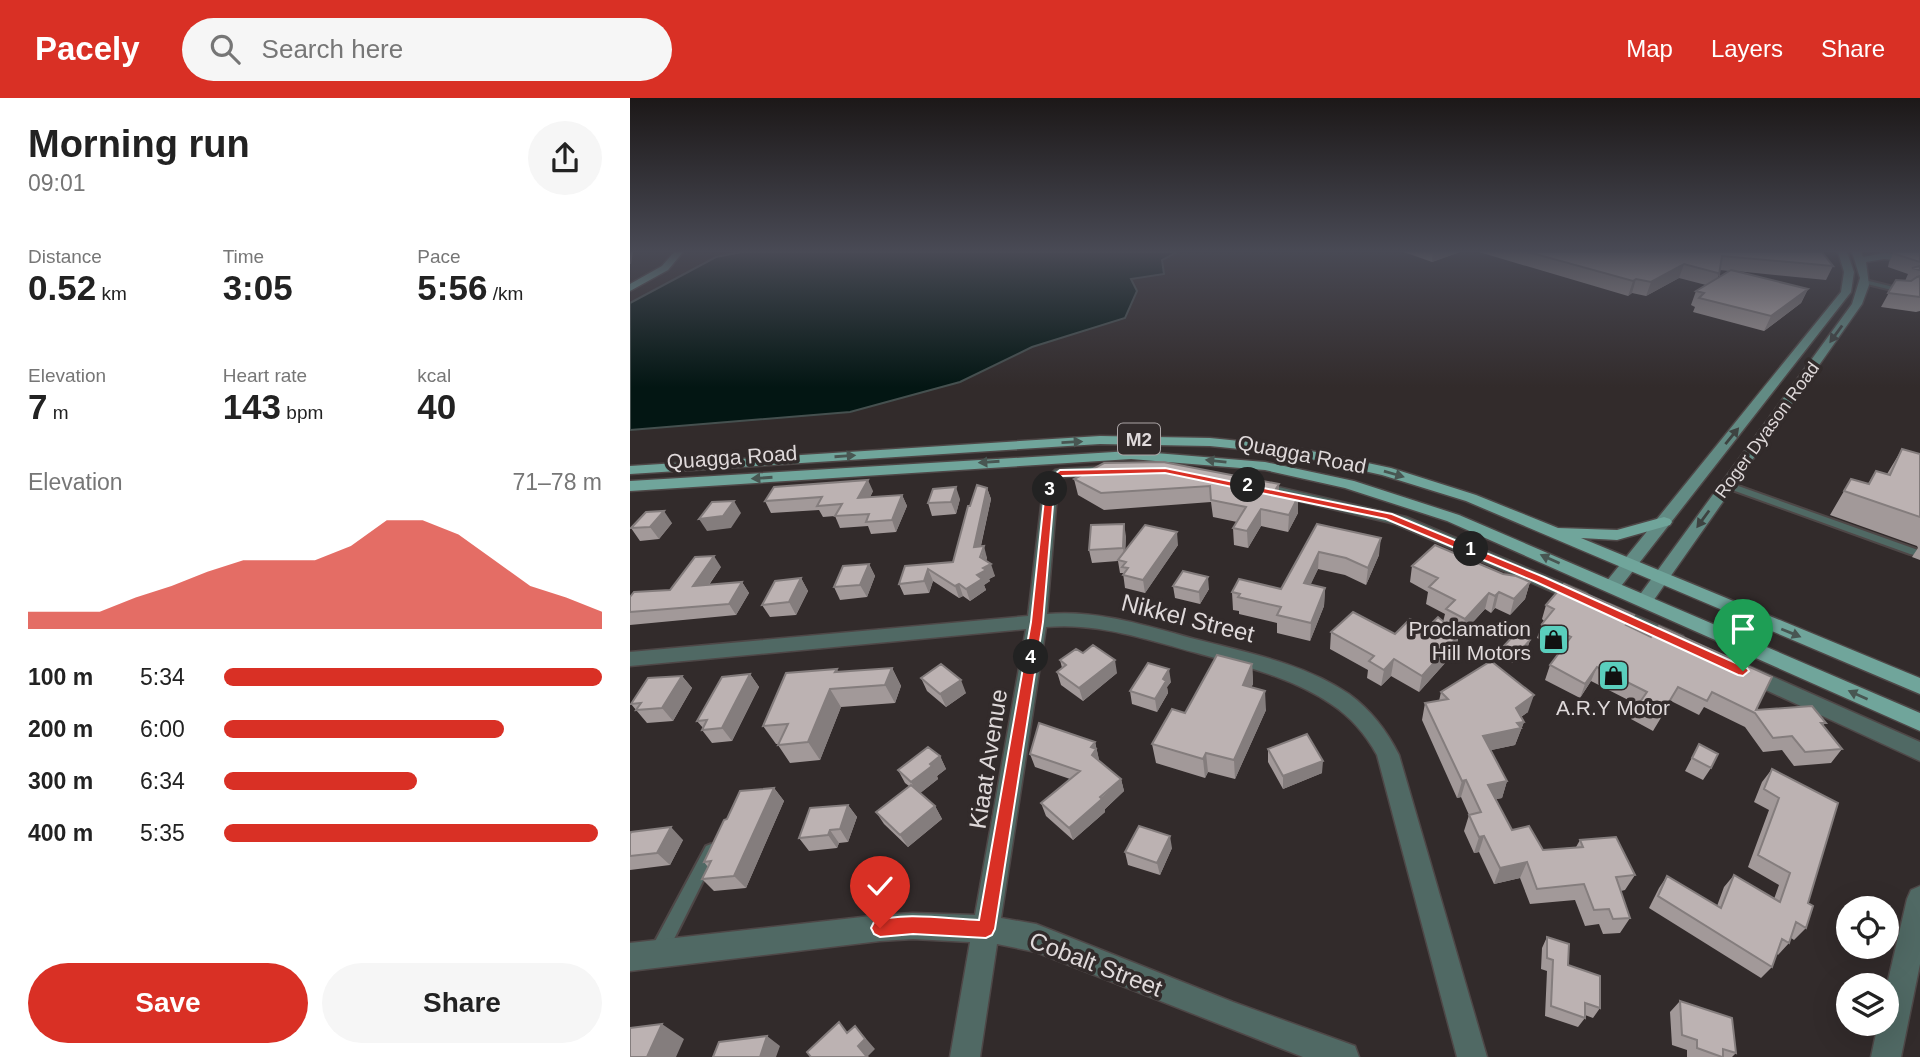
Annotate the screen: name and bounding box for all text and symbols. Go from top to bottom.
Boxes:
search box [182,18,672,81]
text: Pacely [35,30,140,67]
icon: search [206,30,244,68]
text: Search here [262,34,403,64]
text: Map [1626,35,1673,62]
text: Layers [1711,35,1783,62]
text: Share [1821,35,1885,62]
button: share [528,121,602,195]
text: Morning run [28,123,250,165]
text: 09:01 [28,170,86,196]
text: Distance [28,246,102,267]
text: Time [223,246,264,267]
text: Pace [417,246,461,267]
text: 0.52 [28,268,96,307]
text: 3:05 [223,268,293,307]
text: 5:56 [417,268,487,307]
text: km [96,283,127,304]
text: /km [487,283,523,304]
one-way arrow [1829,325,1843,344]
street label: Roger Dyason Road [1711,358,1823,502]
text: Elevation [28,365,106,386]
text: Heart rate [223,365,307,386]
text: kcal [417,365,451,386]
text: 7 [28,387,47,426]
text: 143 [223,387,281,426]
text: 40 [417,387,456,426]
text: m [47,402,69,423]
text: bpm [281,402,323,423]
road number: M2 [1118,424,1160,454]
one-way arrow [1725,427,1740,445]
street label: Quagga Road [1236,430,1368,478]
one-way arrow [1061,436,1083,447]
street label: Quagga Road [666,441,798,473]
one-way arrow [834,450,856,461]
one-way arrow [1205,455,1227,466]
one-way arrow [977,457,999,468]
pin: 2 [1230,468,1266,502]
text: Elevation [28,469,123,495]
text: 71–78 m [512,469,602,495]
one-way arrow [1384,469,1405,479]
one-way arrow [750,472,772,483]
pin: 3 [1032,472,1068,506]
text: 2 [1242,474,1253,495]
text: 3 [1044,478,1055,499]
one-way arrow [1696,510,1710,528]
pin: 1 [1454,532,1488,566]
text: 1 [1465,538,1476,559]
one-way arrow [1540,553,1560,565]
street label: Nikkel Street [1119,588,1258,648]
pin [1713,599,1773,671]
icon: arrive [1724,610,1762,648]
place label: Proclamation Hill Motors [1408,617,1531,664]
shop icon: Proclamation Hill Motors [1537,623,1571,657]
one-way arrow [1781,627,1802,638]
pin: 4 [1014,640,1048,674]
text: 4 [1025,646,1036,667]
shop icon: A.R.Y Motor [1596,658,1630,692]
text: 100 m [28,664,93,690]
text: 5:34 [140,664,185,690]
street label: Kiaat Avenue [964,687,1012,831]
one-way arrow [1847,689,1868,700]
place label: A.R.Y Motor [1556,696,1670,719]
text: 200 m [28,716,93,742]
text: 6:00 [140,716,185,742]
text: 300 m [28,768,93,794]
text: 6:34 [140,768,185,794]
text: 400 m [28,820,93,846]
text: 5:35 [140,820,185,846]
pin [850,856,910,928]
icon: check [861,867,899,905]
map controls [1836,896,1899,1036]
button: locate [1836,896,1899,959]
street label: Cobalt Street [1026,926,1167,1002]
button: Save [28,963,308,1043]
button: Share [322,963,602,1043]
button: layers [1836,973,1899,1036]

